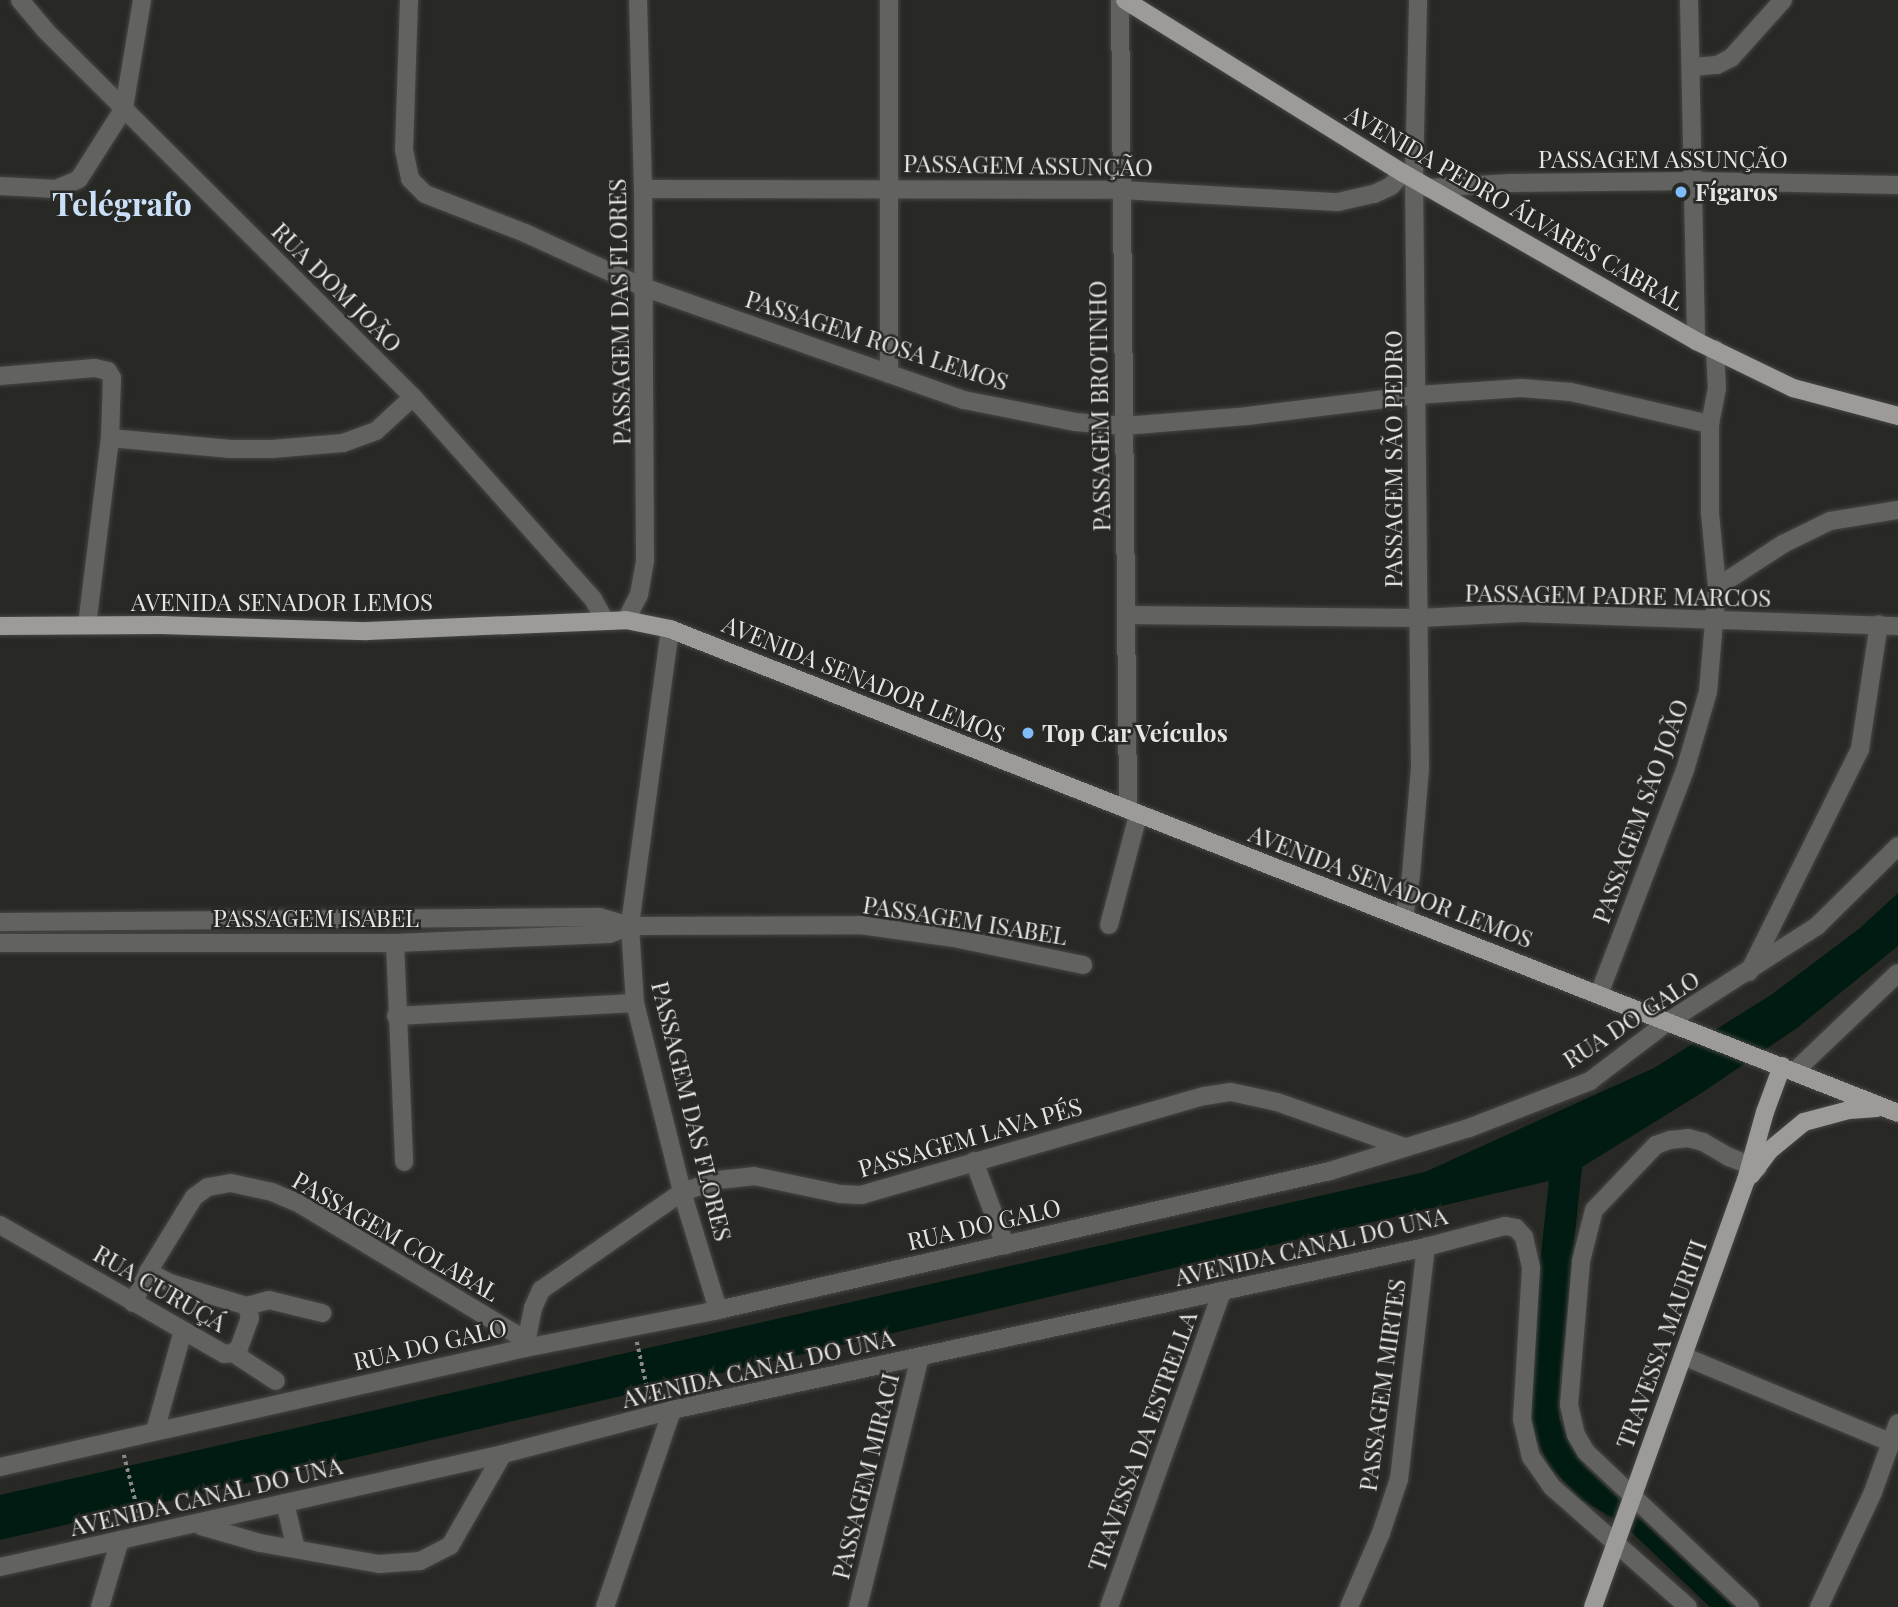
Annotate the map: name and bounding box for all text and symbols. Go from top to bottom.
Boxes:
street label: AVENIDA PEDRO ÁLVARES CABRAL [1341,98,1689,316]
street label: PASSAGEM ASSUNÇÃO [1538,145,1788,173]
street label: PASSAGEM ASSUNÇÃO [902,148,1154,182]
street label: PASSAGEM DAS FLORES [602,178,636,446]
place label: Fígaros [1695,178,1778,206]
district label: Telégrafo [52,184,192,222]
marker: Fígaros [1673,184,1689,200]
street label: RUA DOM JOÃO [266,216,408,358]
street label: PASSAGEM BROTINHO [1082,280,1116,532]
street label: PASSAGEM ROSA LEMOS [742,284,1012,396]
street label: PASSAGEM SÃO PEDRO [1379,330,1407,588]
street label: PASSAGEM PADRE MARCOS [1464,578,1772,612]
street label: AVENIDA SENADOR LEMOS [131,588,433,616]
street label: AVENIDA SENADOR LEMOS [718,609,1010,749]
street label: PASSAGEM SÃO JOÃO [1586,695,1694,927]
place label: Top Car Veículos [1042,719,1229,747]
marker: Top Car Veículos [1020,725,1036,741]
street label: AVENIDA SENADOR LEMOS [1245,818,1537,954]
street label: PASSAGEM ISABEL [861,890,1069,950]
street label: PASSAGEM ISABEL [213,904,419,932]
street label: RUA DO GALO [1557,964,1705,1074]
street label: PASSAGEM DAS FLORES [646,978,738,1244]
street label: PASSAGEM LAVA PÉS [855,1091,1085,1183]
street label: PASSAGEM COLABAL [288,1165,504,1307]
street label: RUA DO GALO [904,1192,1064,1256]
street label: AVENIDA CANAL DO UNA [1172,1201,1450,1291]
street label: TRAVESSA MAURITI [1610,1236,1712,1452]
street label: RUA CURUÇÁ [89,1238,231,1338]
street label: PASSAGEM MIRTES [1353,1277,1411,1493]
street label: TRAVESSA DA ESTRELLA [1081,1307,1203,1575]
street label: RUA DO GALO [350,1312,510,1376]
street label: AVENIDA CANAL DO UNA [619,1323,897,1413]
street label: PASSAGEM MIRACI [825,1370,905,1582]
street label: AVENIDA CANAL DO UNA [67,1451,345,1541]

